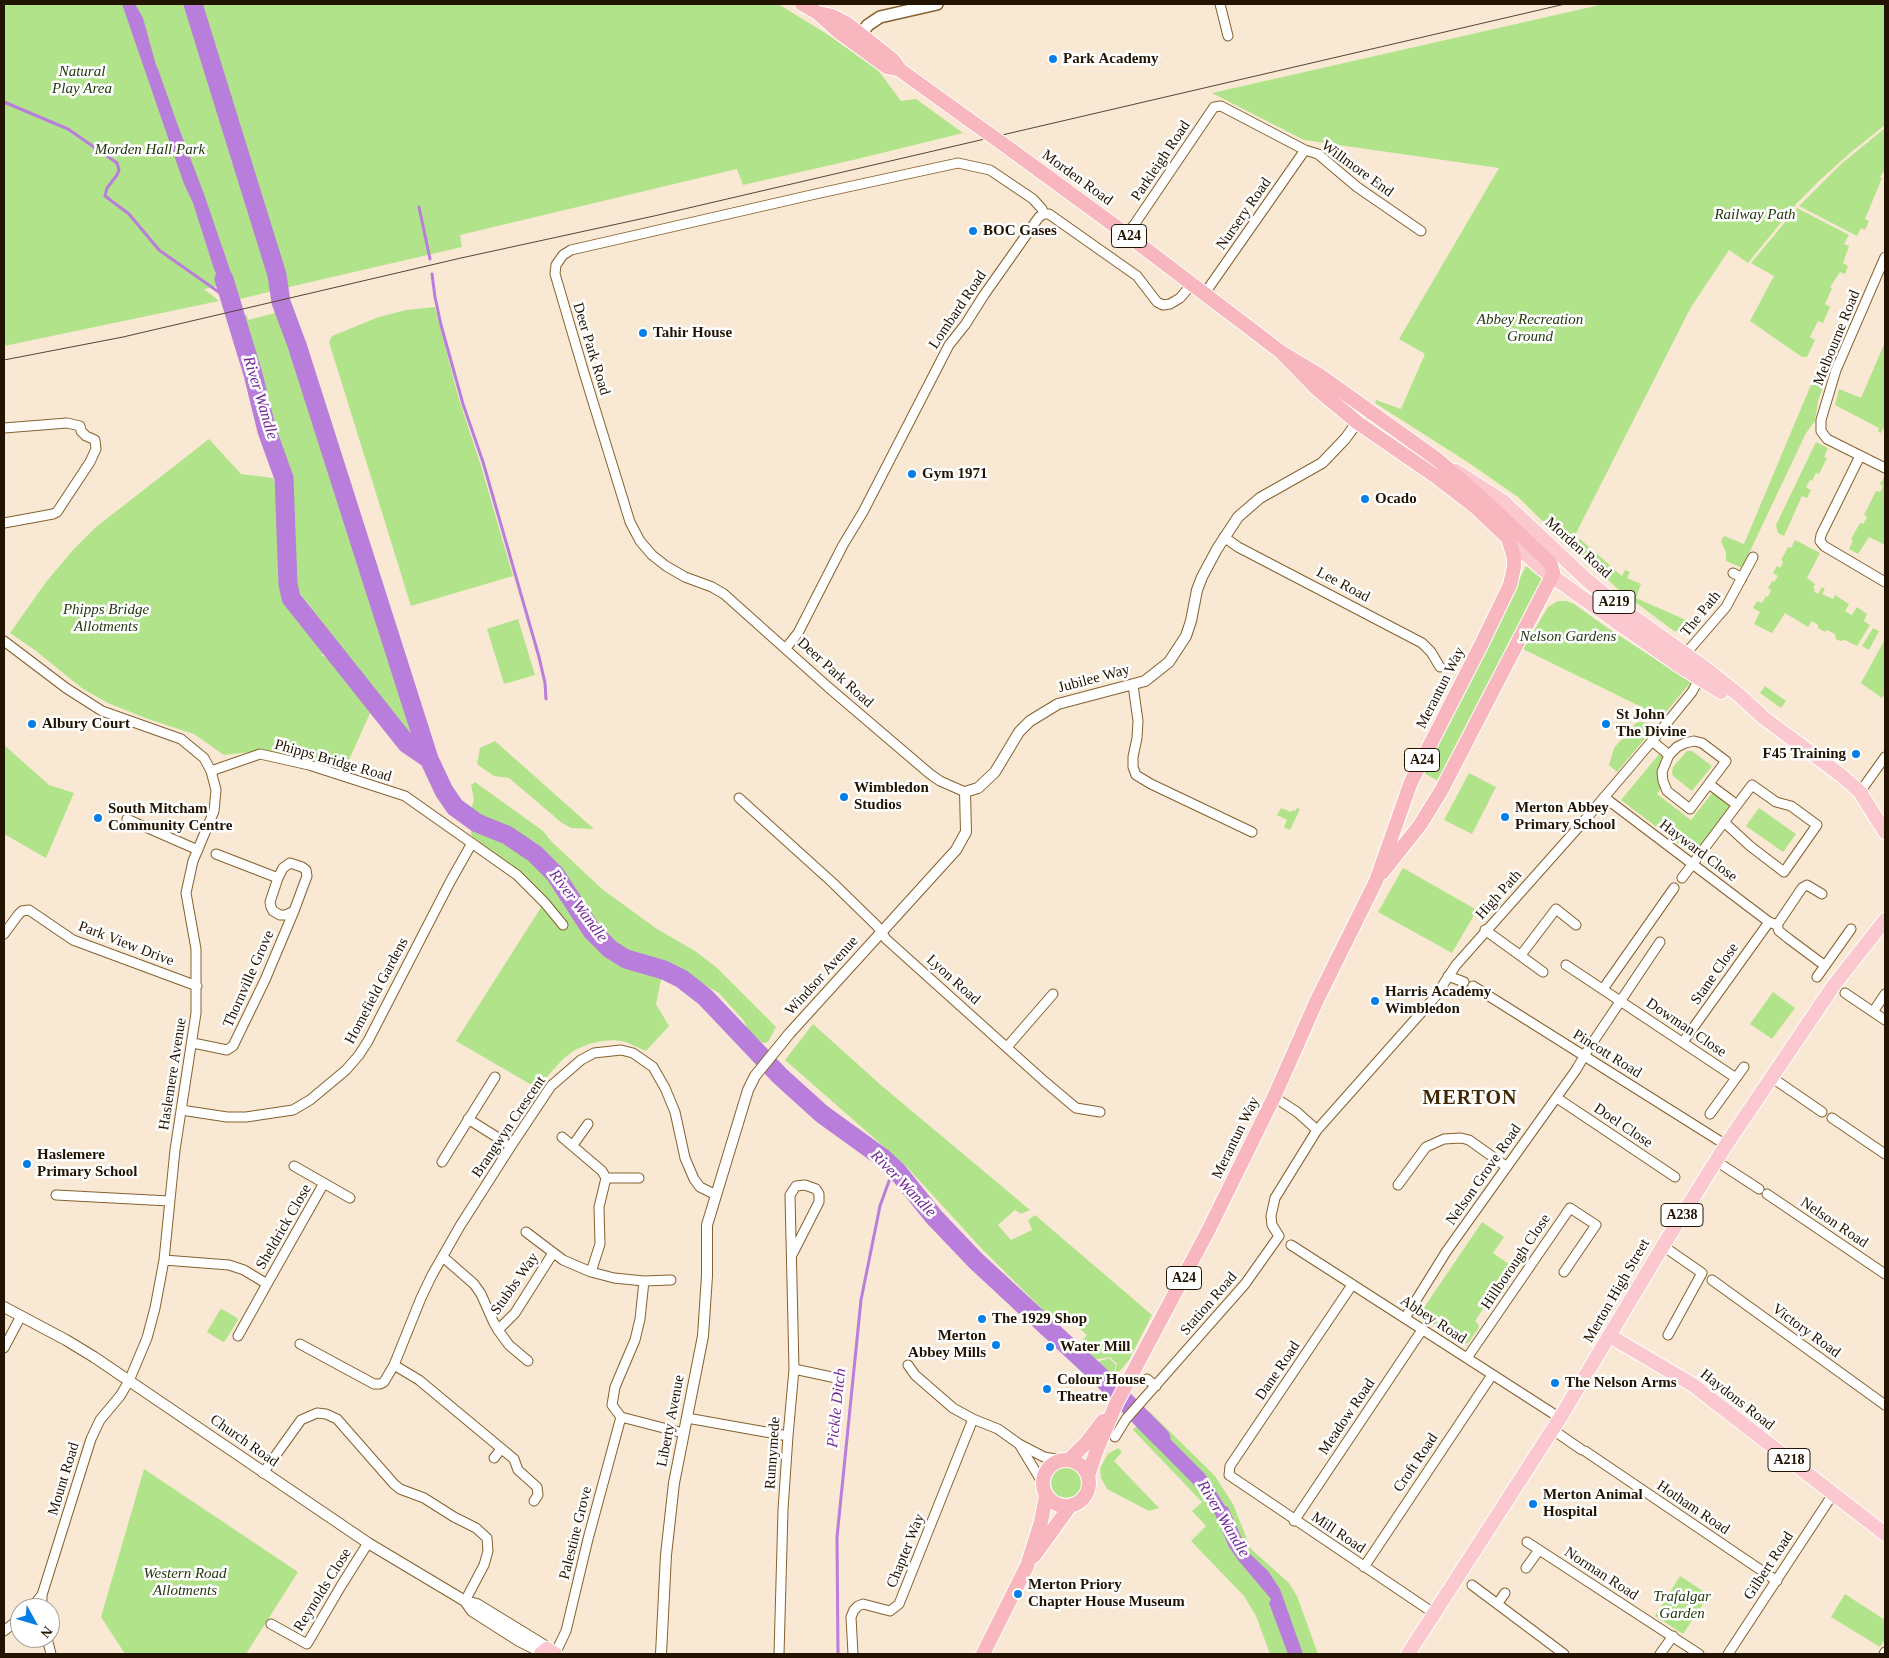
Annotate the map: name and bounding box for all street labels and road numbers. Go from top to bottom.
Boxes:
street label: Parkleigh Road [1128,117,1194,205]
street label: Willmore End [1317,137,1397,201]
street label: Morden Road [1038,146,1116,210]
street label: Nursery Road [1213,175,1275,253]
road number: A24 [1112,225,1146,248]
street label: Lombard Road [925,267,991,353]
street label: Melbourne Road [1810,288,1864,388]
street label: Deer Park Road [568,301,614,397]
street label: Morden Road [1541,514,1615,582]
street label: Lee Road [1313,563,1373,607]
street label: The Path [1677,587,1725,641]
road number: A219 [1593,590,1635,614]
street label: Deer Park Road [793,634,877,712]
street label: Merantun Way [1413,644,1469,732]
street label: Jubilee Way [1056,661,1132,697]
street label: Phipps Bridge Road [272,736,394,786]
road number: A24 [1404,748,1440,772]
street label: Hayward Close [1655,816,1741,886]
street label: High Path [1472,867,1526,923]
street label: Park View Drive [76,918,176,970]
street label: Thornville Grove [220,928,278,1030]
street label: Windsor Avenue [782,933,862,1019]
street label: Homefield Gardens [341,935,413,1047]
street label: Stane Close [1687,940,1743,1008]
street label: Lyon Road [922,951,984,1009]
street label: Dowman Close [1642,995,1730,1061]
street label: Haslemere Avenue [155,1017,191,1131]
street label: Pincott Road [1569,1026,1645,1082]
street label: Brangwyn Crescent [468,1073,550,1181]
street label: Merantun Way [1208,1094,1264,1182]
street label: Doel Close [1590,1100,1656,1152]
street label: Nelson Grove Road [1442,1121,1526,1229]
street label: Sheldrick Close [252,1181,316,1273]
street label: Nelson Road [1797,1194,1871,1252]
road number: A238 [1661,1204,1703,1226]
street label: Hillborough Close [1477,1211,1555,1313]
street label: Merton High Street [1580,1236,1654,1346]
street label: Stubbs Way [487,1249,543,1319]
road number: A24 [1166,1266,1202,1290]
street label: Station Road [1177,1269,1241,1339]
street label: Abbey Road [1396,1292,1470,1348]
street label: Victory Road [1768,1300,1844,1362]
street label: Dane Road [1252,1338,1304,1404]
street label: Haydons Road [1696,1366,1778,1434]
street label: Liberty Avenue [653,1373,689,1469]
street label: Meadow Road [1315,1376,1379,1458]
street label: Church Road [206,1411,282,1471]
street label: Runnymede [761,1416,785,1490]
street label: Croft Road [1390,1430,1442,1496]
street label: Mount Road [44,1440,84,1518]
road number: A218 [1768,1448,1810,1472]
street label: Hotham Road [1653,1477,1733,1539]
street label: Palestine Grove [556,1485,596,1581]
street label: Mill Road [1308,1508,1368,1558]
street label: Chapter Way [883,1511,929,1591]
street label: Gilbert Road [1740,1528,1798,1604]
street label: Norman Road [1561,1543,1641,1605]
street label: Reynolds Close [290,1545,356,1635]

